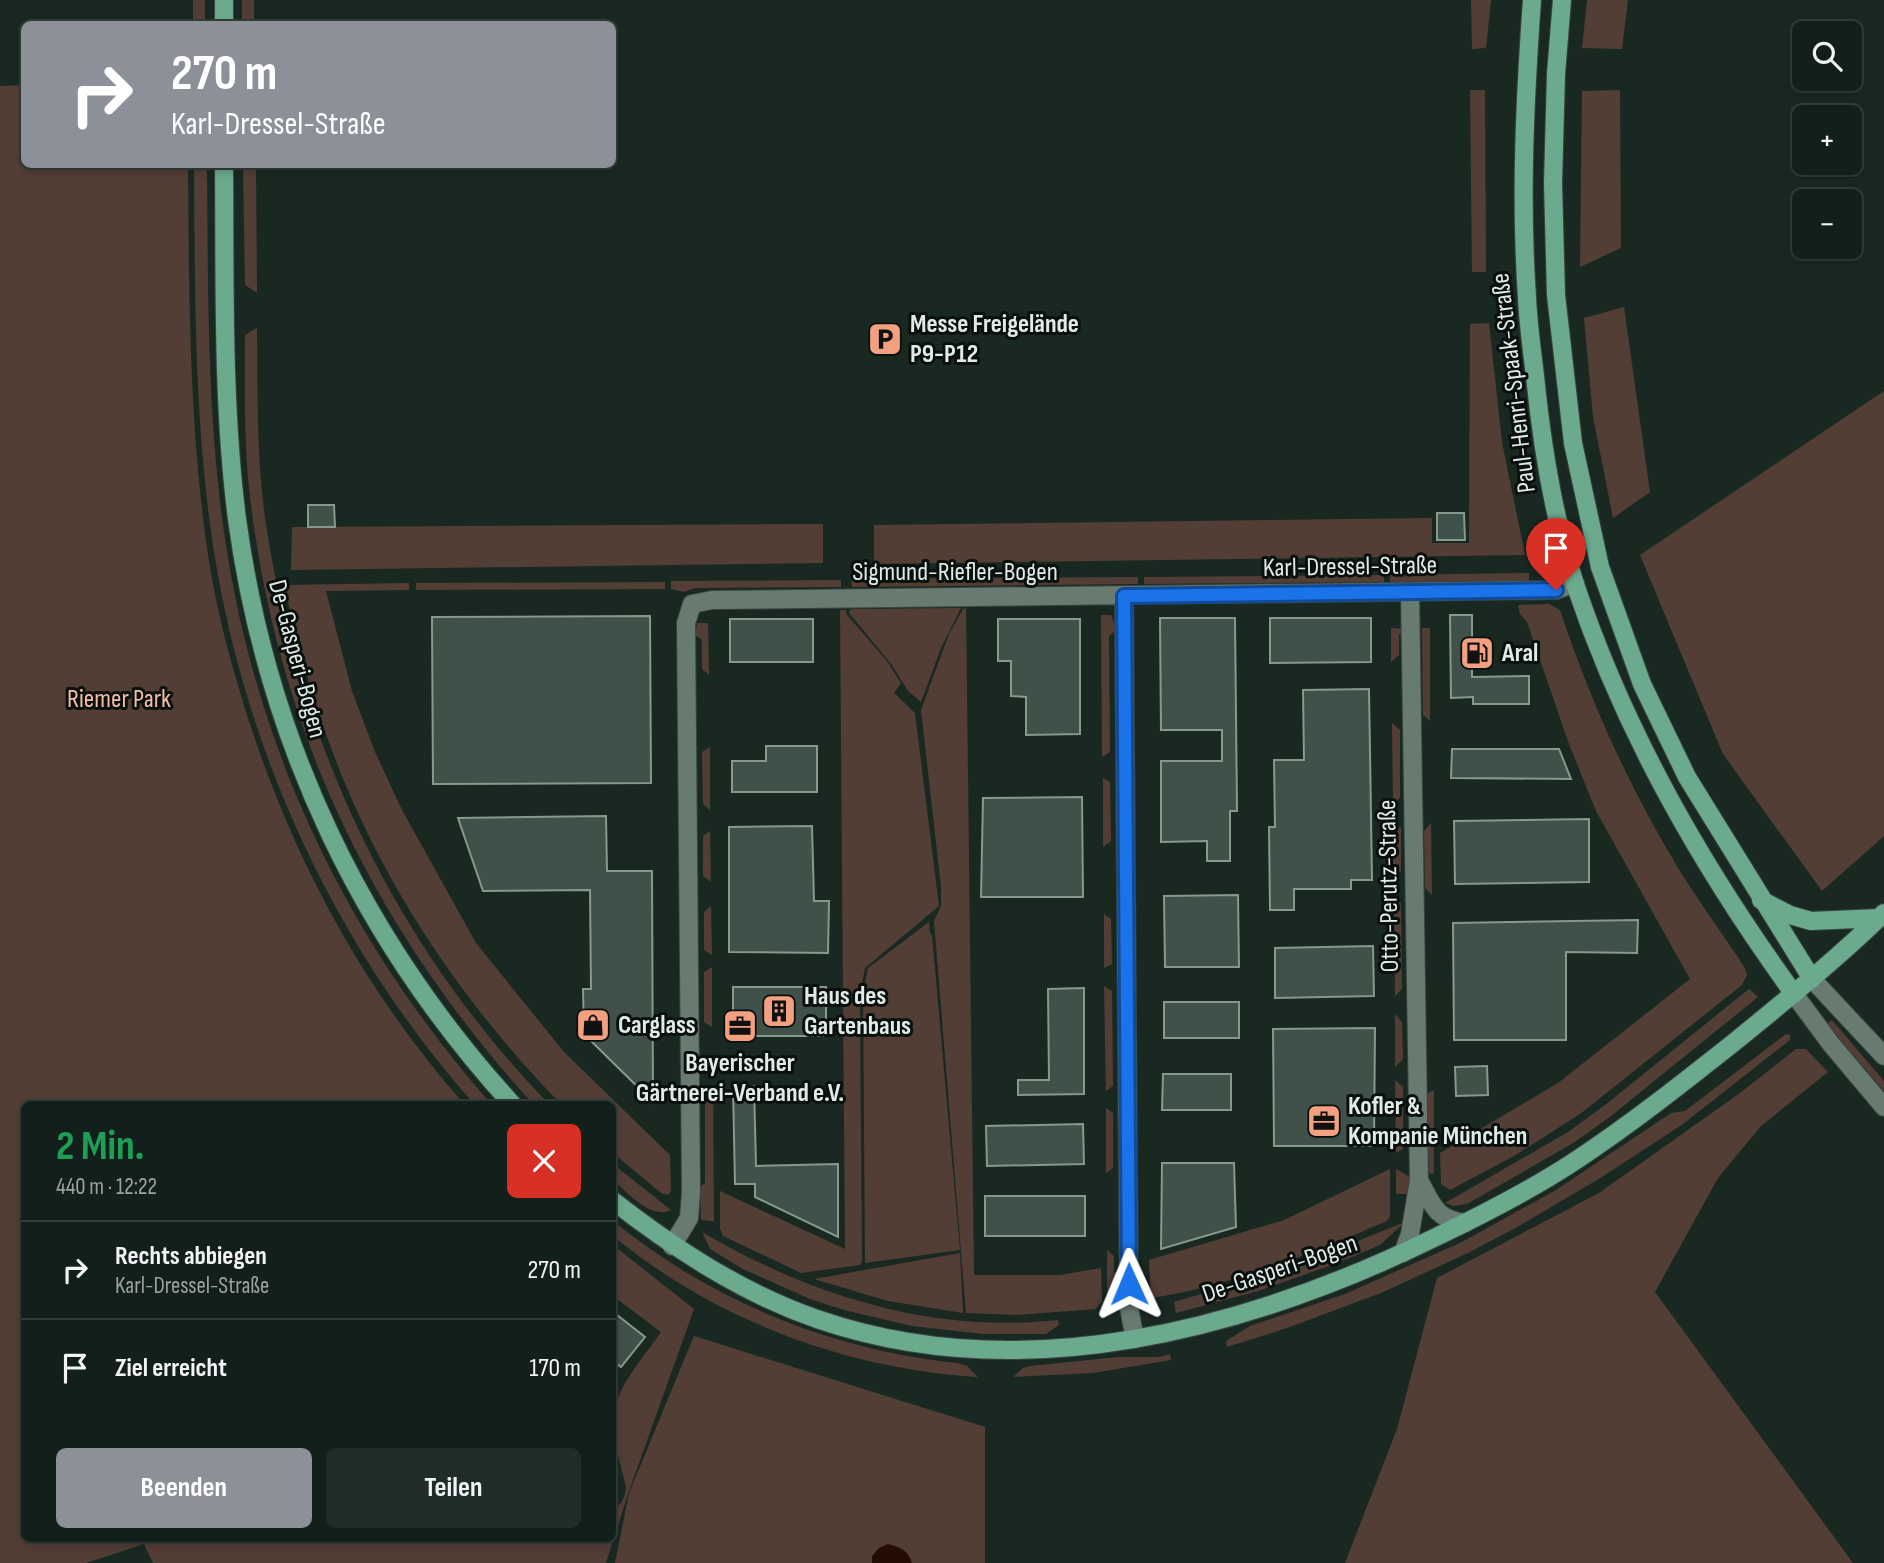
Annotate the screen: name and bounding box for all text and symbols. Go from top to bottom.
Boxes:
map controls [1792,21,1862,259]
button: search [1792,21,1862,91]
text: 270 m [171,45,277,104]
icon: right [56,49,147,140]
text: Karl-Dressel-Straße [171,105,386,144]
button: + [1792,105,1862,175]
button: − [1792,189,1862,259]
street label: Paul-Henri-Spaak-Straße [1485,271,1543,495]
place label: Messe Freigelände P9-P12 [910,309,1079,370]
parking icon: Messe Freigelände P9-P12 [866,320,904,358]
pin [1526,518,1586,590]
icon: arrive [1537,529,1575,567]
street label: Karl-Dressel-Straße [1263,550,1437,584]
street label: Sigmund-Riefler-Bogen [852,557,1058,588]
street label: De-Gasperi-Bogen [261,577,333,741]
fuel station icon: Aral [1458,634,1496,672]
place label: Aral [1501,638,1538,669]
park label: Riemer Park [67,684,171,715]
street label: Otto-Perutz-Straße [1372,799,1406,973]
place label: Haus des Gartenbaus [804,981,911,1042]
building icon: Haus des Gartenbaus [760,992,798,1030]
shop icon: Carglass [574,1006,612,1044]
office icon: Bayerischer Gärtnerei-Verband e.V. [721,1007,759,1045]
place label: Carglass [618,1010,696,1041]
place label: Bayerischer Gärtnerei-Verband e.V. [636,1048,844,1109]
place label: Kofler & Kompanie München [1348,1091,1527,1152]
office icon: Kofler & Kompanie München [1305,1102,1343,1140]
text: 2 Min. [56,1121,144,1172]
button: close [507,1124,581,1198]
text: 440 m · 12:22 [56,1173,157,1201]
street label: De-Gasperi-Bogen [1198,1228,1362,1310]
text: Rechts abbiegen [115,1241,267,1272]
position arrow [1092,1247,1166,1321]
icon: right [56,1251,94,1289]
text: 270 m [528,1255,581,1286]
text: Karl-Dressel-Straße [115,1272,269,1300]
icon: arrive [56,1349,94,1387]
text: Ziel erreicht [115,1353,227,1384]
text: 170 m [529,1353,581,1384]
button: Beenden [56,1448,312,1528]
button: Teilen [326,1448,581,1528]

